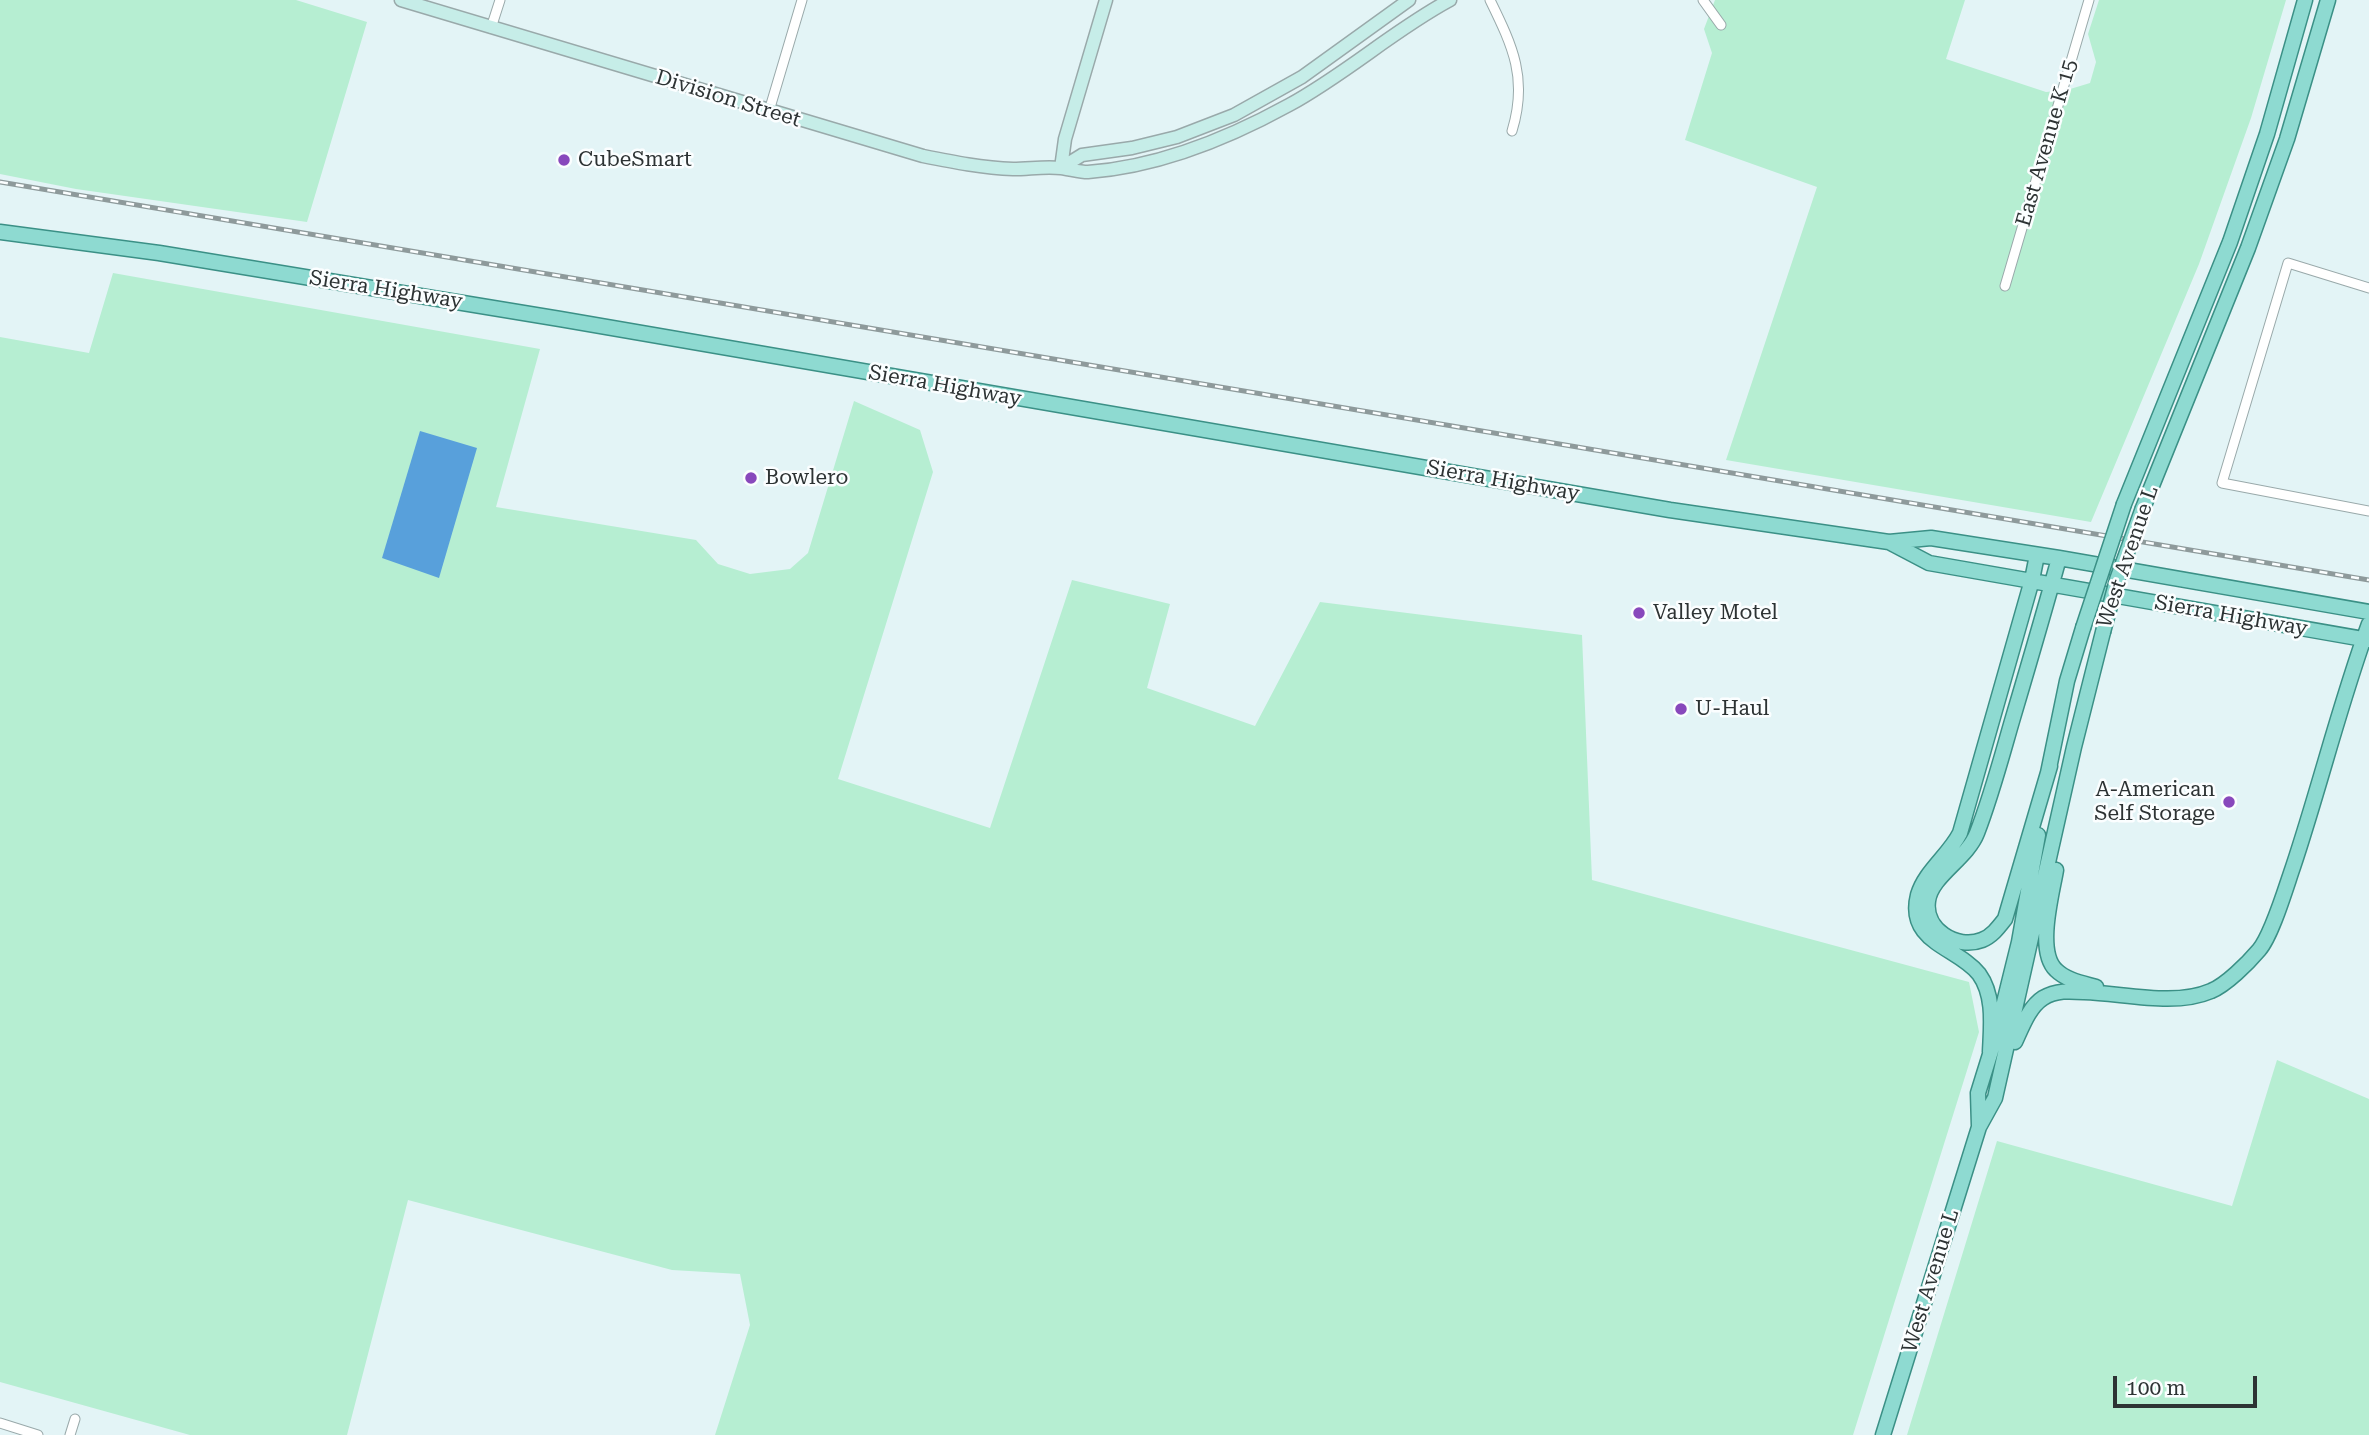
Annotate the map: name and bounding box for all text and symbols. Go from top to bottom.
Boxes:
street label: East Avenue K 15 [2011,56,2083,230]
street label: Division Street [652,65,804,133]
place label: CubeSmart [578,147,692,173]
marker: CubeSmart [556,152,572,168]
street label: Sierra Highway [308,265,464,315]
street label: Sierra Highway [867,360,1023,412]
street label: Sierra Highway [1425,455,1581,507]
place label: Bowlero [765,465,848,491]
marker: Bowlero [743,470,759,486]
street label: West Avenue L [2092,483,2164,631]
street label: Sierra Highway [2153,590,2309,642]
place label: Valley Motel [1653,600,1778,626]
marker: Valley Motel [1631,605,1647,621]
place label: U-Haul [1695,696,1769,722]
marker: U-Haul [1673,701,1689,717]
place label: A-American Self Storage [2094,777,2215,827]
marker: A-American Self Storage [2221,794,2237,810]
street label: West Avenue L [1897,1206,1965,1356]
scale bar [2117,1362,2260,1406]
text: 100 m [2126,1376,2186,1400]

